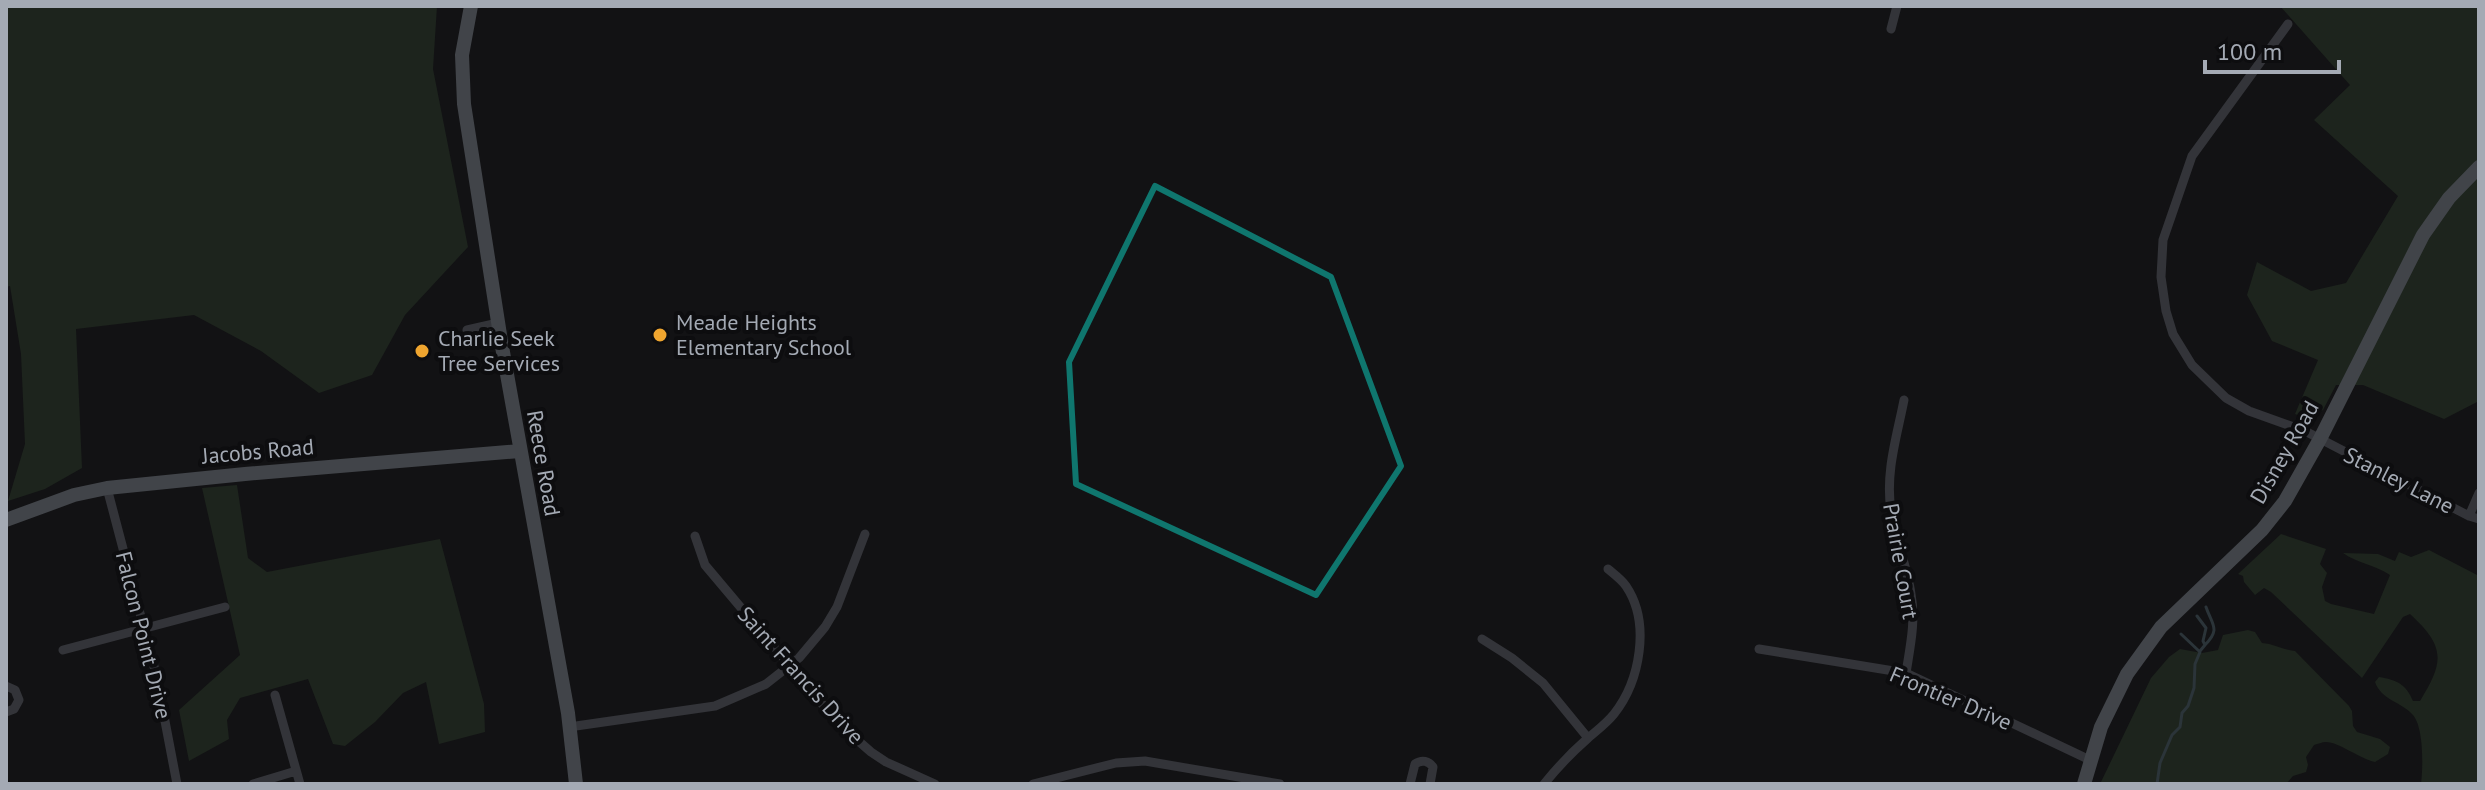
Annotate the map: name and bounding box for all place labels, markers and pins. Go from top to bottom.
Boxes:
place label: Meade Heights Elementary School [676,308,852,361]
place label: Charlie Seek Tree Services [438,324,560,377]
marker: Meade Heights Elementary School [651,326,669,344]
marker: Charlie Seek Tree Services [413,342,431,360]

